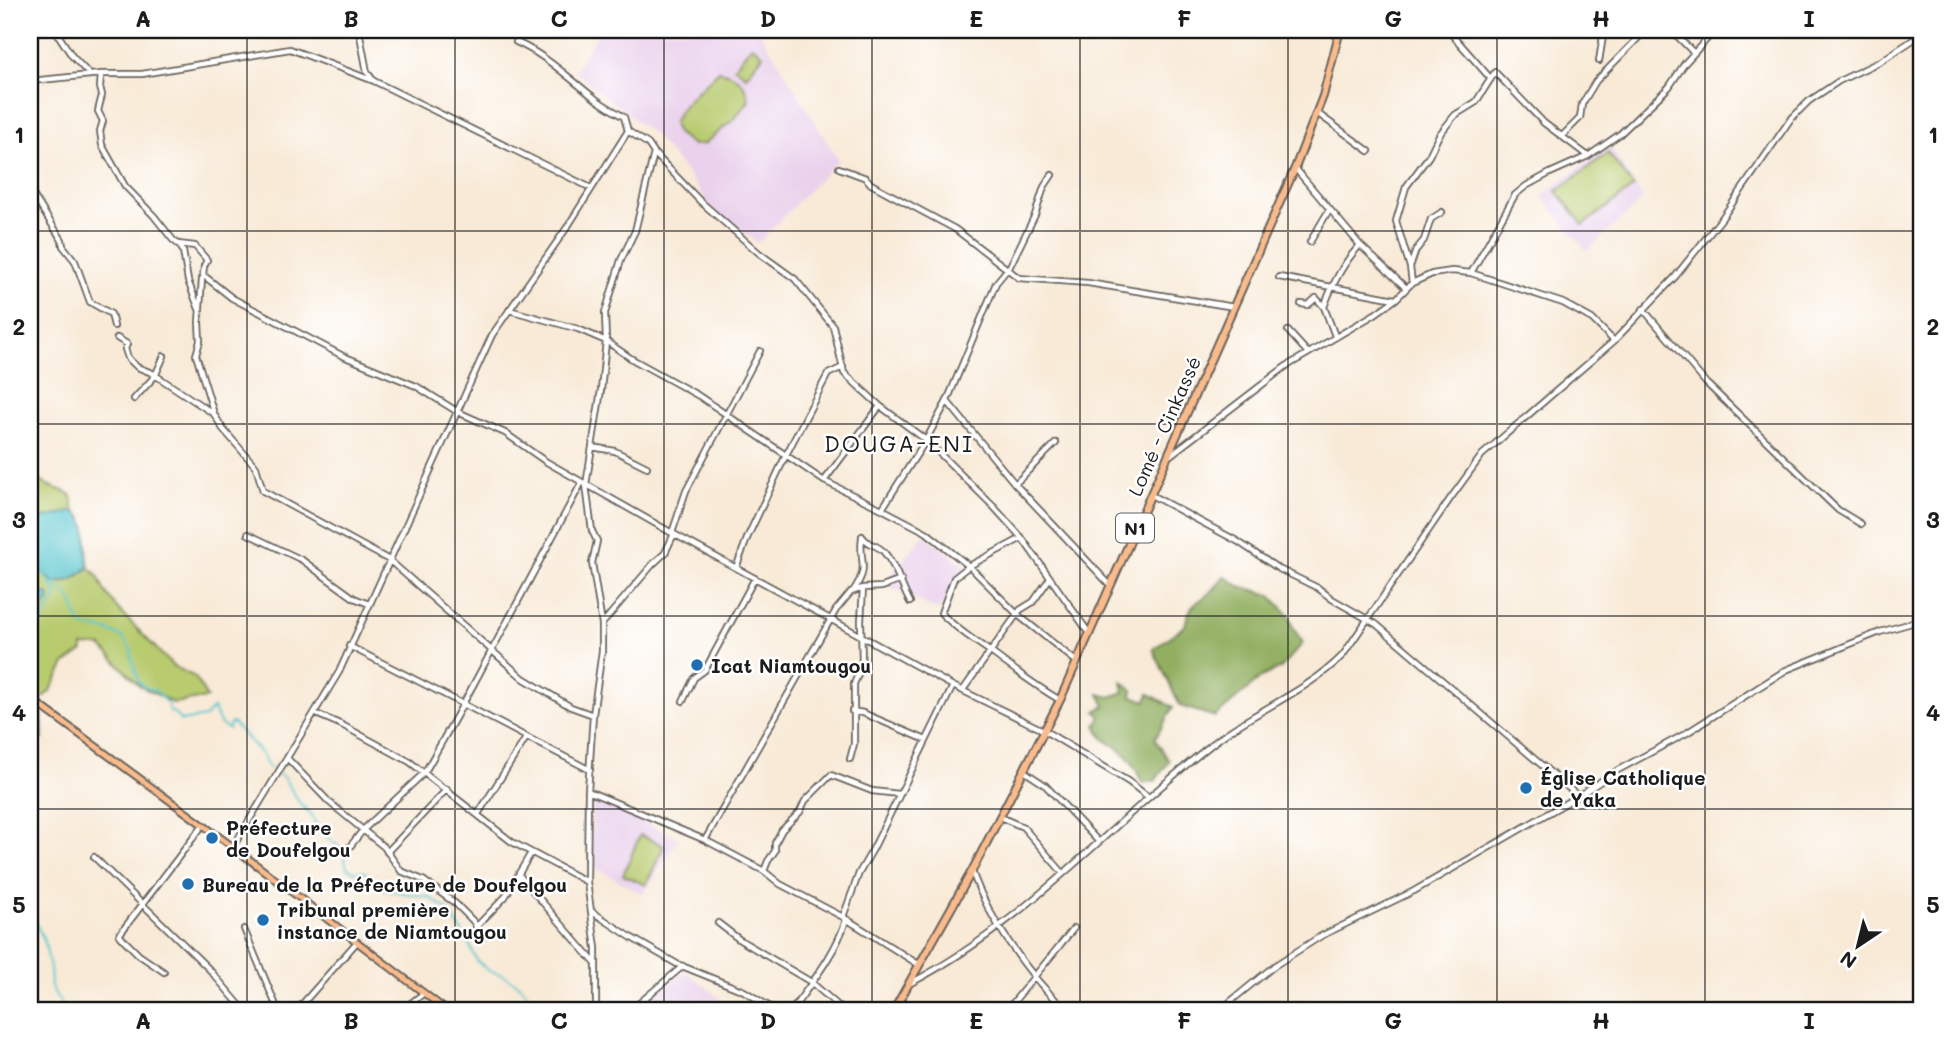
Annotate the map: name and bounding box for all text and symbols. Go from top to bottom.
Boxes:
text: A [135,3,151,33]
text: B [343,3,359,33]
text: C [550,3,568,33]
text: D [760,3,776,33]
text: E [969,3,983,33]
text: F [1177,3,1191,33]
text: G [1384,3,1402,33]
text: H [1592,3,1610,33]
text: I [1803,3,1815,33]
text: 1 [14,119,24,149]
text: 1 [1928,119,1938,149]
text: 2 [13,311,25,341]
text: 2 [1927,311,1939,341]
street label: Lomé - Cinkassé [1122,352,1206,500]
district label: DOUGA-ENI [824,428,974,458]
text: 3 [12,504,26,534]
text: 3 [1926,504,1940,534]
road number: N1 [1116,514,1154,542]
place label: Icat Niamtougou [711,653,871,678]
marker: Icat Niamtougou [689,657,705,673]
text: 4 [12,697,26,727]
text: 4 [1926,697,1940,727]
place label: Église Catholique de Yaka [1540,765,1706,812]
marker: Église Catholique de Yaka [1518,780,1534,796]
place label: Préfecture de Doufelgou [226,815,351,862]
marker: Préfecture de Doufelgou [204,830,220,846]
place label: Bureau de la Préfecture de Doufelgou [202,872,567,897]
marker: Bureau de la Préfecture de Doufelgou [180,876,196,892]
text: 5 [12,889,26,919]
text: 5 [1926,889,1940,919]
place label: Tribunal première instance de Niamtougou [277,897,507,944]
north arrow [1822,911,1892,981]
marker: Tribunal première instance de Niamtougou [255,912,271,928]
text: N [1835,946,1861,975]
text: A [135,1005,151,1035]
text: B [343,1005,359,1035]
text: C [550,1005,568,1035]
text: D [760,1005,776,1035]
text: E [969,1005,983,1035]
text: F [1177,1005,1191,1035]
text: G [1384,1005,1402,1035]
text: H [1592,1005,1610,1035]
text: I [1803,1005,1815,1035]

